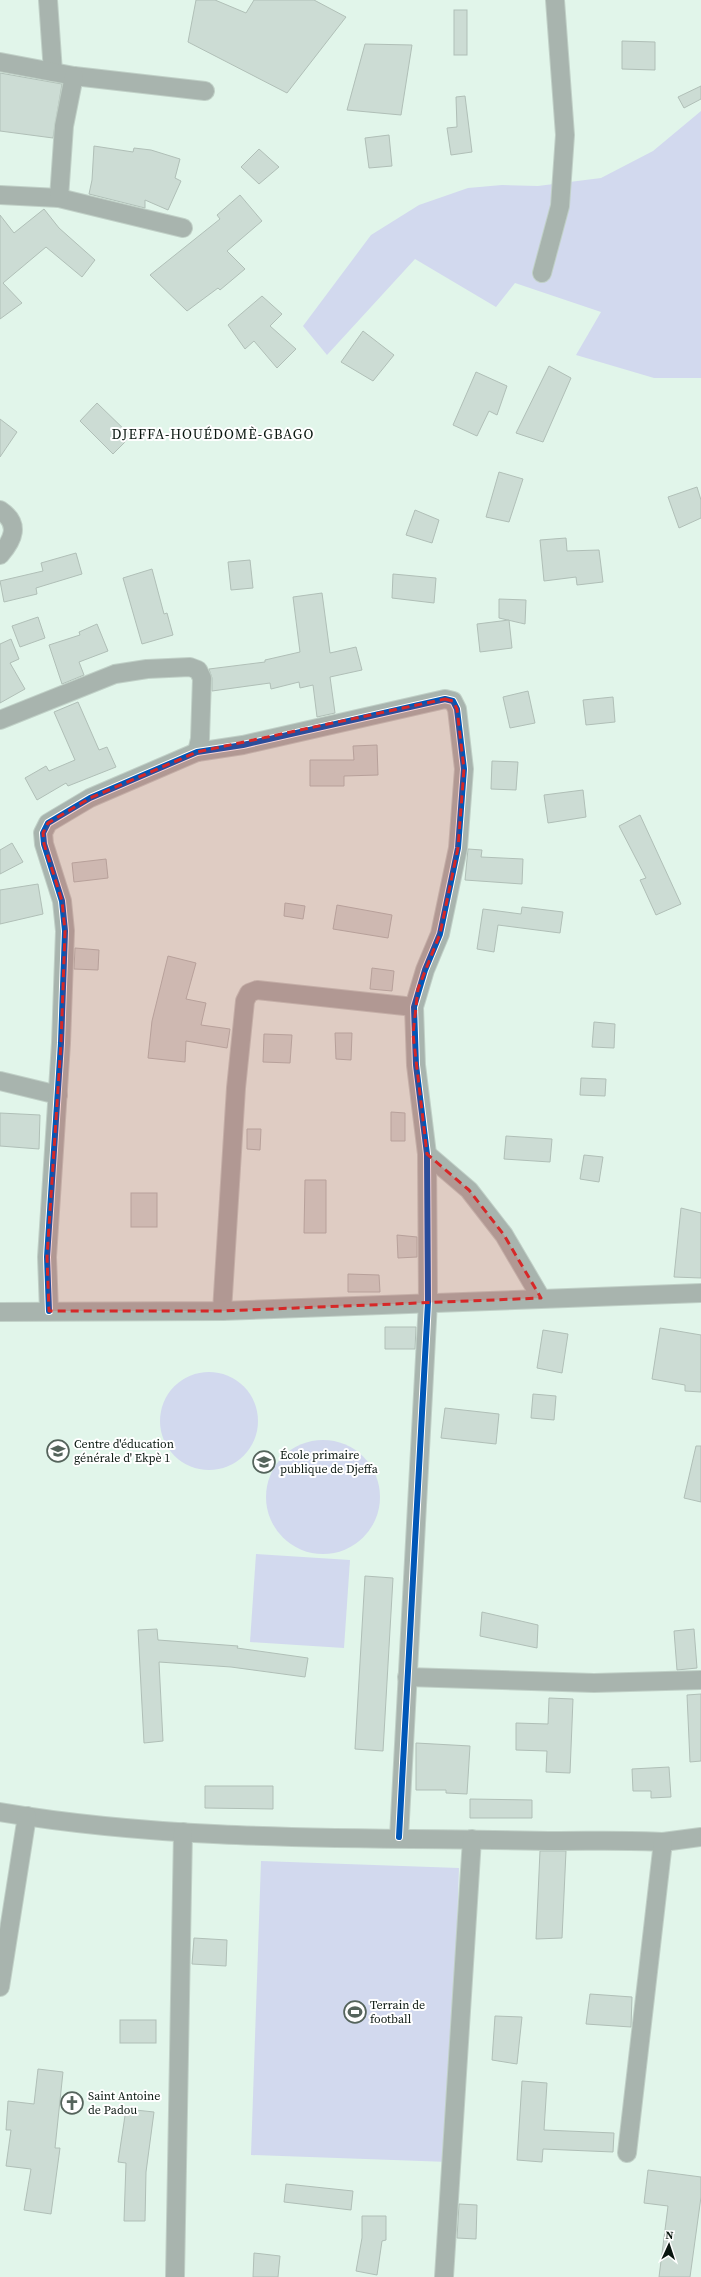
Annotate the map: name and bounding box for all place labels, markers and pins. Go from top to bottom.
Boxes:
place label: Centre d'éducation générale d' Ekpè 1 [74,1436,174,1466]
school or university icon: Centre d'éducation générale d' Ekpè 1 [45,1438,71,1464]
place label: École primaire publique de Djeffa [280,1447,379,1477]
school or university icon: École primaire publique de Djeffa [251,1449,277,1475]
place label: Terrain de football [370,1997,425,2027]
sports icon: Terrain de football [342,1999,368,2025]
place label: Saint Antoine de Padou [88,2088,160,2118]
church icon: Saint Antoine de Padou [59,2090,85,2116]

